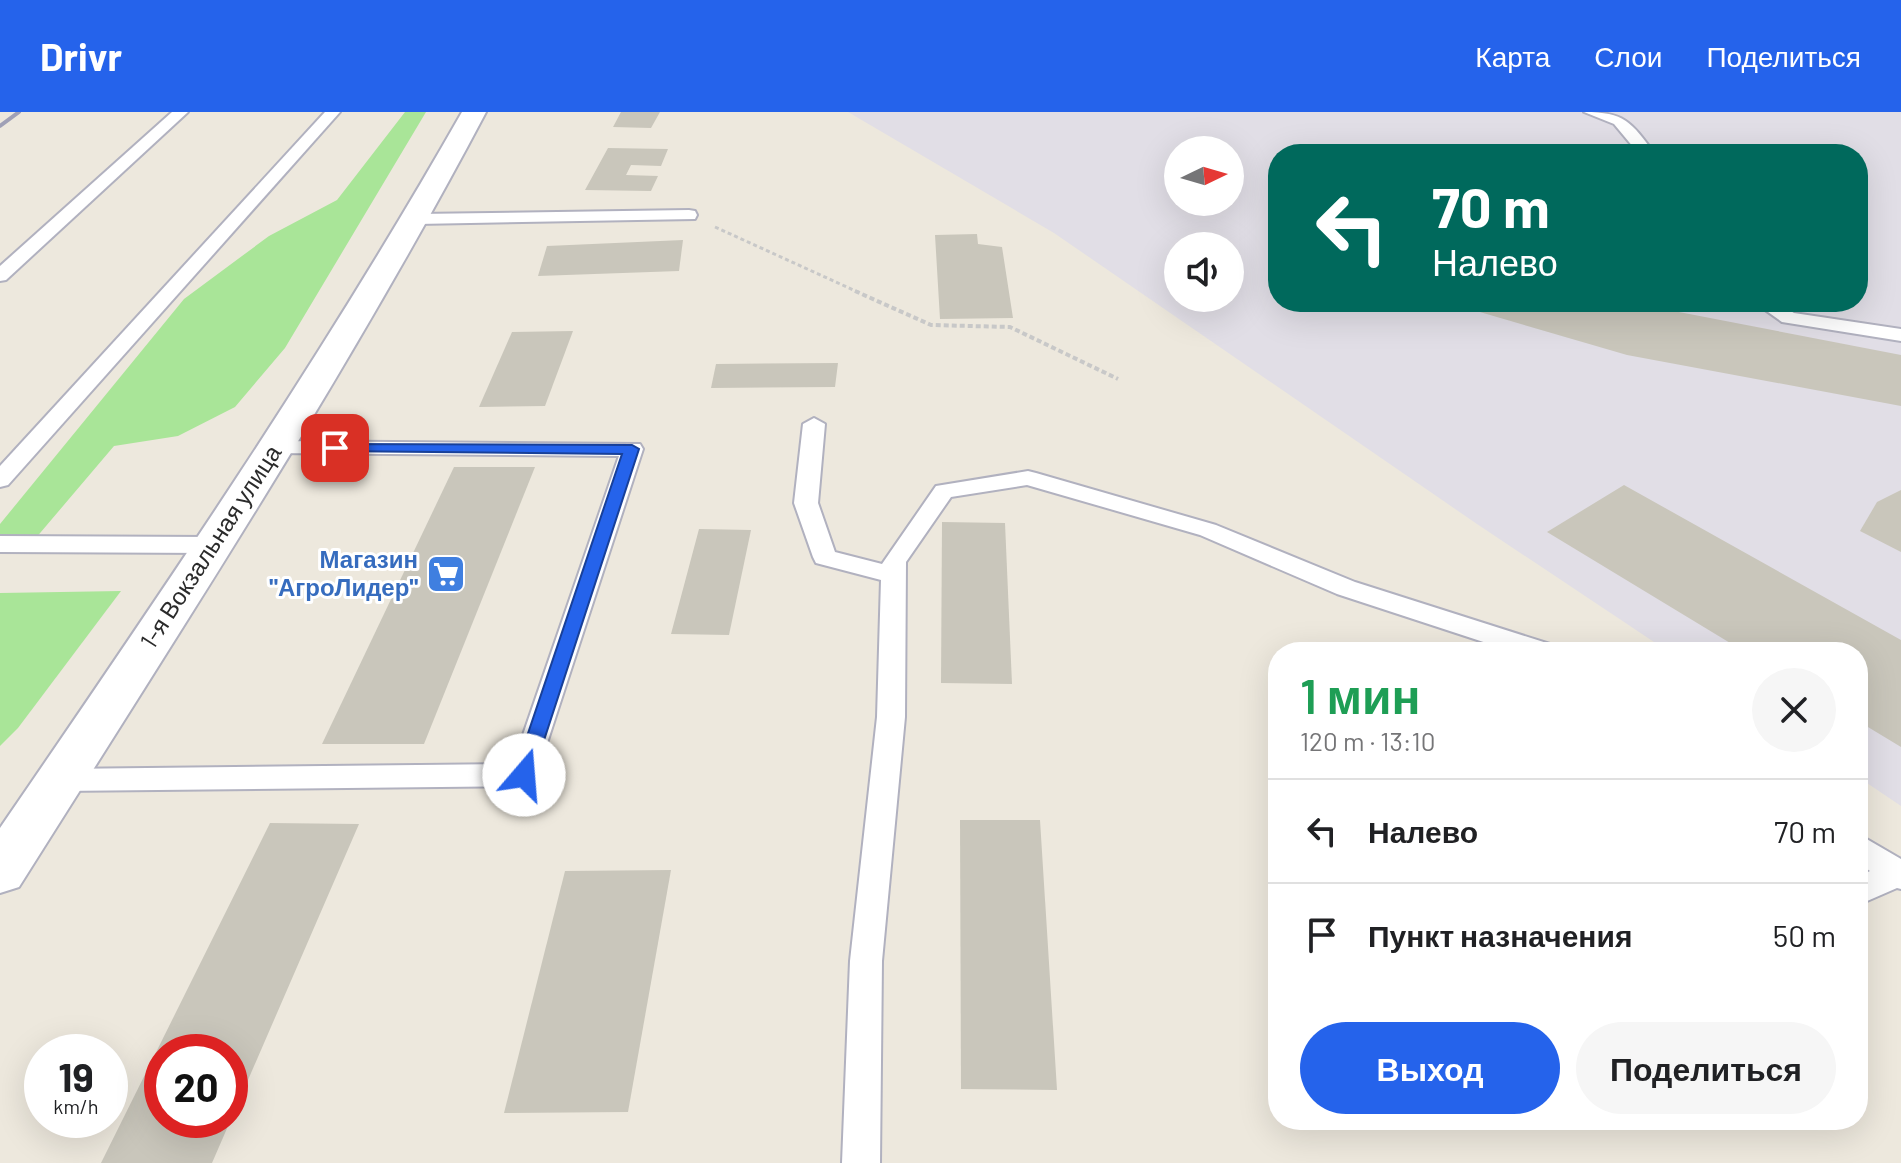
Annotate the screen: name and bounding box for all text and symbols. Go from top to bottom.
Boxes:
text: Drivr [40,33,122,79]
text: Карта [1475,39,1550,73]
text: Слои [1594,39,1662,73]
text: Поделиться [1706,39,1861,73]
north arrow [1164,136,1244,216]
map controls [1164,136,1244,312]
text: 70 m [1432,172,1550,239]
icon: left [1300,176,1404,280]
button: sound [1164,232,1244,312]
text: Налево [1432,240,1558,283]
pin [301,414,369,482]
icon: arrive [313,426,357,470]
street label: 1-я Вокзальная улица [133,438,287,653]
place label: Магазин "АгроЛидер" [269,544,418,601]
supermarket icon: Магазин "АгроЛидер" [425,553,467,595]
text: 1 мин [1300,666,1421,724]
button: close [1752,668,1836,752]
text: 120 m · 13:10 [1300,725,1435,756]
position arrow [482,733,566,817]
icon: left [1300,809,1344,853]
text: Налево [1368,813,1478,849]
text: 70 m [1774,813,1836,849]
icon: arrive [1300,913,1344,957]
text: Пункт назначения [1368,917,1632,953]
text: 50 m [1773,917,1836,953]
button: Выход [1300,1022,1560,1114]
button: Поделиться [1576,1022,1836,1114]
speed limit sign: 20 [144,1034,248,1138]
text: 19 [58,1052,94,1100]
text: km/h [53,1094,99,1118]

